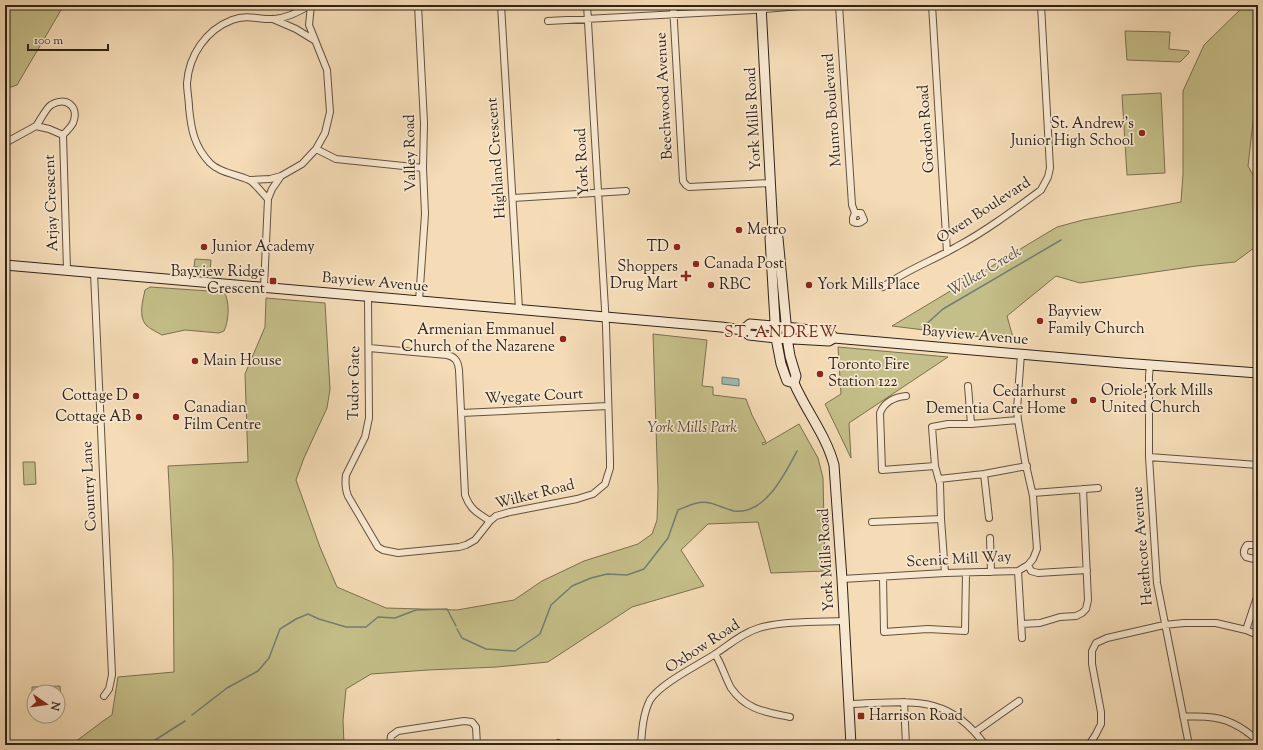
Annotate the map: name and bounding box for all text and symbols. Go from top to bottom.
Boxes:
scale bar [28,26,108,52]
text: 100 m [34,32,63,50]
street label: Beechwood Avenue [651,32,679,160]
street label: Munro Boulevard [819,52,847,167]
street label: York Mills Road [741,66,767,171]
street label: Gordon Road [913,84,941,174]
street label: Highland Crescent [482,97,512,219]
street label: Valley Road [400,114,422,192]
place label: St. Andrew's Junior High School [1010,114,1134,152]
street label: York Road [571,127,595,197]
marker: St. Andrew's Junior High School [1137,128,1147,138]
street label: Arjay Crescent [40,154,64,252]
street label: Owen Boulevard [933,172,1036,249]
place label: Metro [747,220,786,241]
marker: Metro [734,225,744,235]
place label: Junior Academy [211,237,315,258]
place label: TD [647,237,669,258]
water label: Wilket Creek [944,241,1026,303]
marker: Junior Academy [199,242,209,252]
marker: TD [672,242,682,252]
place label: Canada Post [704,254,784,275]
place label: Shoppers Drug Mart [610,257,678,295]
marker: Canada Post [691,259,701,269]
place label: Bayview Ridge Crescent [171,262,265,300]
street label: Bayview Avenue [321,268,429,298]
marker: Shoppers Drug Mart [681,271,691,281]
place label: RBC [719,275,751,296]
place label: York Mills Place [817,275,920,296]
marker: Bayview Ridge Crescent [268,276,278,286]
marker: RBC [706,280,716,290]
marker: York Mills Place [804,280,814,290]
place label: Bayview Family Church [1048,302,1145,340]
marker: Bayview Family Church [1035,316,1045,326]
place label: Armenian Emmanuel Church of the Nazarene [401,320,555,358]
street label: Bayview Avenue [921,321,1029,351]
district label: ST. ANDREW [724,322,838,345]
marker: Armenian Emmanuel Church of the Nazarene [558,334,568,344]
street label: Tudor Gate [344,346,366,420]
place label: Main House [203,351,282,372]
place label: Toronto Fire Station 122 [828,355,909,393]
marker: Main House [190,356,200,366]
marker: Toronto Fire Station 122 [815,369,825,379]
place label: Oriole-York Mills United Church [1101,381,1213,419]
place label: Cedarhurst Dementia Care Home [926,382,1066,420]
street label: Wyegate Court [484,384,584,410]
place label: Cottage D [62,386,128,407]
marker: Cottage D [131,391,141,401]
marker: Oriole-York Mills United Church [1088,395,1098,405]
marker: Cedarhurst Dementia Care Home [1069,396,1079,406]
place label: Canadian Film Centre [184,398,261,436]
place label: Cottage AB [55,407,132,428]
marker: Cottage AB [134,412,144,422]
marker: Canadian Film Centre [171,412,181,422]
park label: York Mills Park [647,418,737,439]
street label: Country Lane [77,440,103,532]
street label: Wilket Road [493,475,577,515]
street label: Heathcote Avenue [1127,485,1159,607]
street label: York Mills Road [814,507,840,612]
street label: Scenic Mill Way [906,547,1013,573]
street label: Oxbow Road [662,615,745,679]
north arrow [26,684,66,724]
text: N [46,699,64,712]
place label: Harrison Road [869,706,963,727]
marker: Harrison Road [856,711,866,721]

